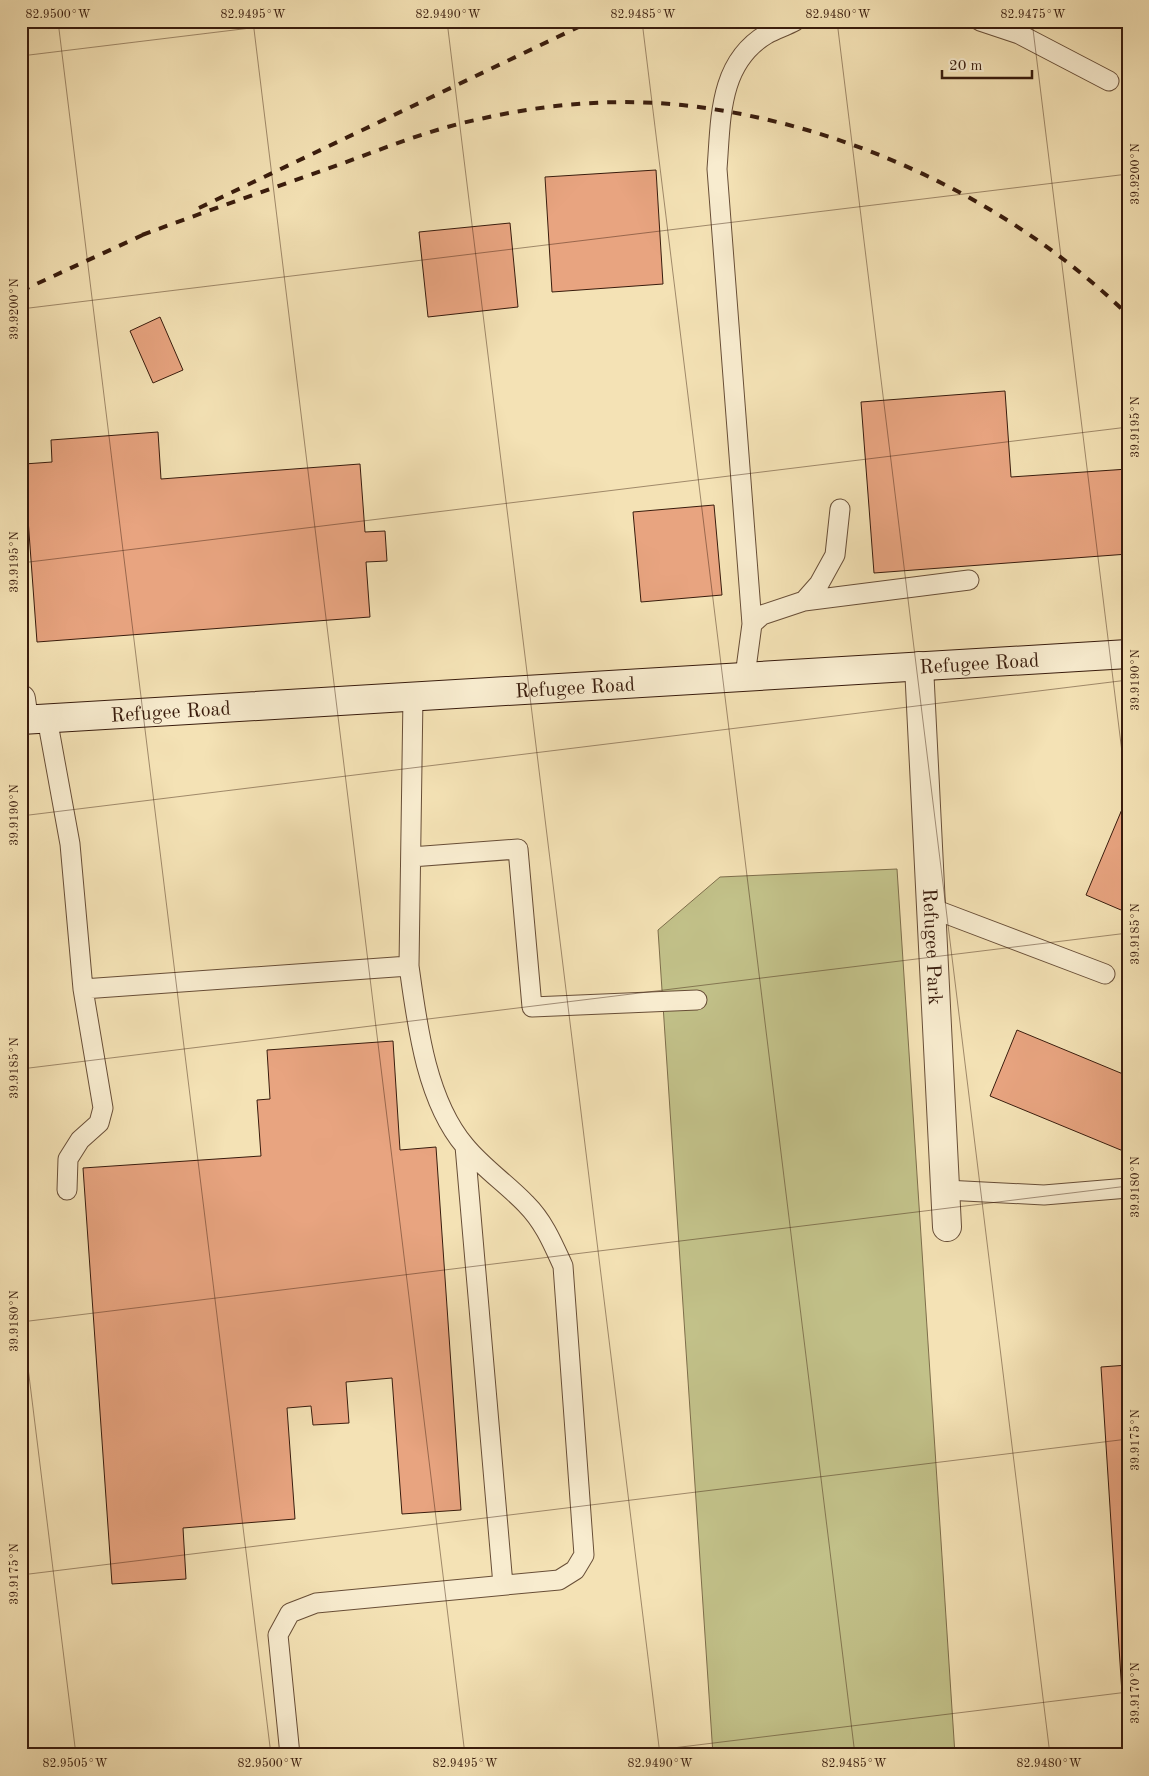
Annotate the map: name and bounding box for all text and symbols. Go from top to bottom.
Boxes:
text: 82.9500°W [26,8,91,21]
text: 82.9495°W [221,8,286,21]
text: 82.9485°W [611,8,676,21]
text: 82.9475°W [1001,8,1066,21]
text: 82.9490°W [416,9,481,21]
text: 82.9480°W [806,9,871,21]
scale bar [942,48,1032,80]
text: 20 m [949,59,983,74]
text: 39.9200°N [1130,143,1142,205]
text: 39.9200°N [9,278,21,340]
text: 39.9195°N [1129,396,1142,458]
text: 39.9195°N [8,531,21,593]
text: 39.9190°N [1130,649,1142,711]
street label: Refugee Road [919,651,1040,678]
street label: Refugee Road [515,675,636,703]
street label: Refugee Road [110,700,231,727]
text: 39.9190°N [9,784,21,846]
street label: Refugee Park [918,888,944,1006]
text: 39.9185°N [1129,903,1142,965]
text: 39.9185°N [8,1037,21,1099]
text: 39.9180°N [1130,1156,1142,1218]
text: 39.9180°N [9,1290,21,1352]
text: 39.9175°N [1129,1409,1142,1471]
text: 39.9175°N [8,1543,21,1605]
text: 39.9170°N [1130,1662,1142,1724]
text: 82.9505°W [43,1757,108,1770]
text: 82.9500°W [238,1757,303,1770]
text: 82.9495°W [433,1757,498,1770]
text: 82.9485°W [822,1757,887,1770]
text: 82.9490°W [628,1758,693,1770]
text: 82.9480°W [1017,1758,1082,1770]

